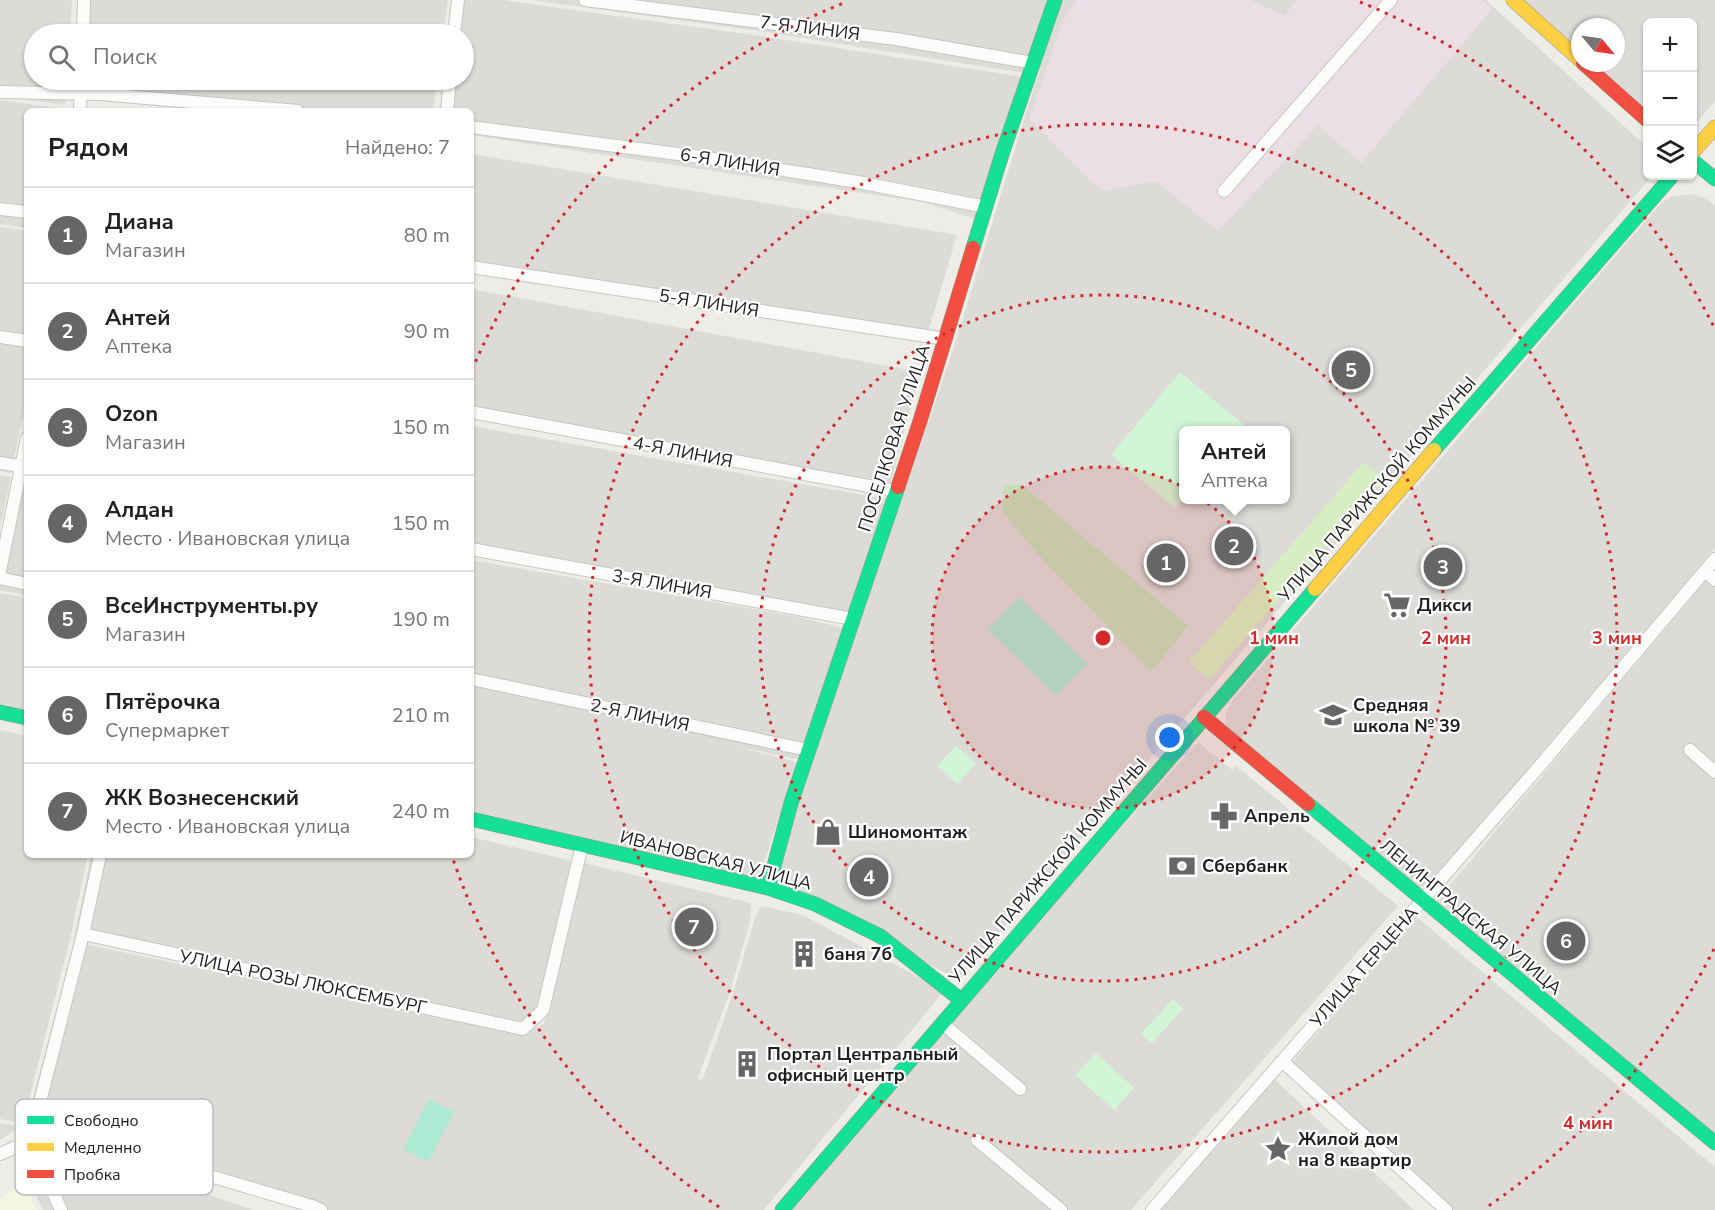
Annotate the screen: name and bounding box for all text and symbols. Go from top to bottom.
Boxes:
street label: 7-Я ЛИНИЯ [758,10,862,46]
north arrow [1571,18,1625,72]
map controls [1643,18,1697,180]
button: + [1643,18,1697,72]
search box [24,24,474,90]
icon: search [45,41,78,74]
text: Поиск [93,42,157,72]
button: − [1643,72,1697,126]
button: layers [1643,126,1697,180]
text: Рядом [48,130,129,165]
text: Найдено: 7 [345,134,450,161]
street label: 6-Я ЛИНИЯ [678,142,782,182]
text: Диана [105,207,174,237]
text: 1 [62,222,74,249]
text: 80 m [404,222,450,249]
text: Магазин [105,237,186,264]
street label: 5-Я ЛИНИЯ [657,283,761,323]
text: Антей [105,303,171,333]
text: 2 [62,318,74,345]
text: 90 m [404,318,450,345]
text: Аптека [105,333,172,360]
street label: ПОСЕЛКОВАЯ УЛИЦА [852,341,936,535]
pin: 5 [1332,348,1370,392]
street label: УЛИЦА ПАРИЖСКОЙ КОММУНЫ [1272,371,1481,607]
text: Ozon [105,399,158,429]
text: 3 [62,414,74,441]
text: 150 m [392,414,450,441]
popup [1179,426,1290,504]
text: Магазин [105,429,186,456]
street label: 4-Я ЛИНИЯ [631,431,735,473]
text: Антей [1201,437,1266,467]
text: Аптека [1201,467,1268,494]
text: Алдан [105,495,174,525]
text: 4 [62,510,74,537]
text: 150 m [392,510,450,537]
pin: 2 [1214,524,1254,568]
text: Место · Ивановская улица [105,525,350,552]
pin: 1 [1146,540,1186,586]
pin: 3 [1424,544,1462,590]
street label: 3-Я ЛИНИЯ [610,563,714,605]
supermarket icon: Дикси [1382,590,1412,620]
text: ВсеИнструменты.ру [105,591,318,621]
place label: Дикси [1417,593,1472,617]
text: 5 [62,606,74,633]
text: 190 m [392,606,450,633]
text: Магазин [105,621,186,648]
text: 1 мин [1249,626,1299,650]
text: 2 мин [1421,626,1471,650]
text: 3 мин [1592,626,1642,650]
centre of rings [1093,628,1113,648]
text: Пятёрочка [105,687,221,717]
street label: 2-Я ЛИНИЯ [588,693,692,737]
place label: Средняя школа № 39 [1353,693,1461,738]
school or university icon: Средняя школа № 39 [1318,700,1348,730]
text: 6 [62,702,74,729]
text: 210 m [392,702,450,729]
text: Супермаркет [105,717,229,744]
your location [1155,723,1184,752]
street label: УЛИЦА ПАРИЖСКОЙ КОММУНЫ [943,753,1152,989]
text: ЖК Вознесенский [105,783,299,813]
text: 7 [62,798,74,825]
text: 240 m [392,798,450,825]
pharmacy icon: Апрель [1209,801,1239,831]
place label: Апрель [1244,804,1310,828]
text: Место · Ивановская улица [105,813,350,840]
shop icon: Шиномонтаж [813,817,843,847]
place label: Шиномонтаж [848,820,967,844]
street label: ИВАНОВСКАЯ УЛИЦА [618,825,814,895]
street label: ЛЕНИНГРАДСКАЯ УЛИЦА [1375,834,1567,1000]
bank icon: Сбербанк [1167,851,1197,881]
pin: 4 [850,854,888,900]
place label: Сбербанк [1202,854,1289,878]
street label: УЛИЦА ГЕРЦЕНА [1304,901,1423,1034]
pin: 7 [674,904,714,950]
pin: 6 [1546,918,1586,964]
building icon: баня 7б [789,939,819,969]
place label: баня 7б [824,942,892,966]
street label: УЛИЦА РОЗЫ ЛЮКСЕМБУРГ [176,944,429,1020]
place label: Портал Центральный офисный центр [767,1042,958,1087]
building icon: Портал Центральный офисный центр [732,1049,762,1079]
legend [15,1099,213,1195]
text: Свободно [64,1110,139,1132]
text: 4 мин [1563,1111,1613,1135]
place label: Жилой дом на 8 квартир [1298,1127,1411,1172]
place icon: Жилой дом на 8 квартир [1263,1134,1293,1164]
text: Медленно [64,1137,142,1159]
text: Пробка [64,1164,121,1186]

